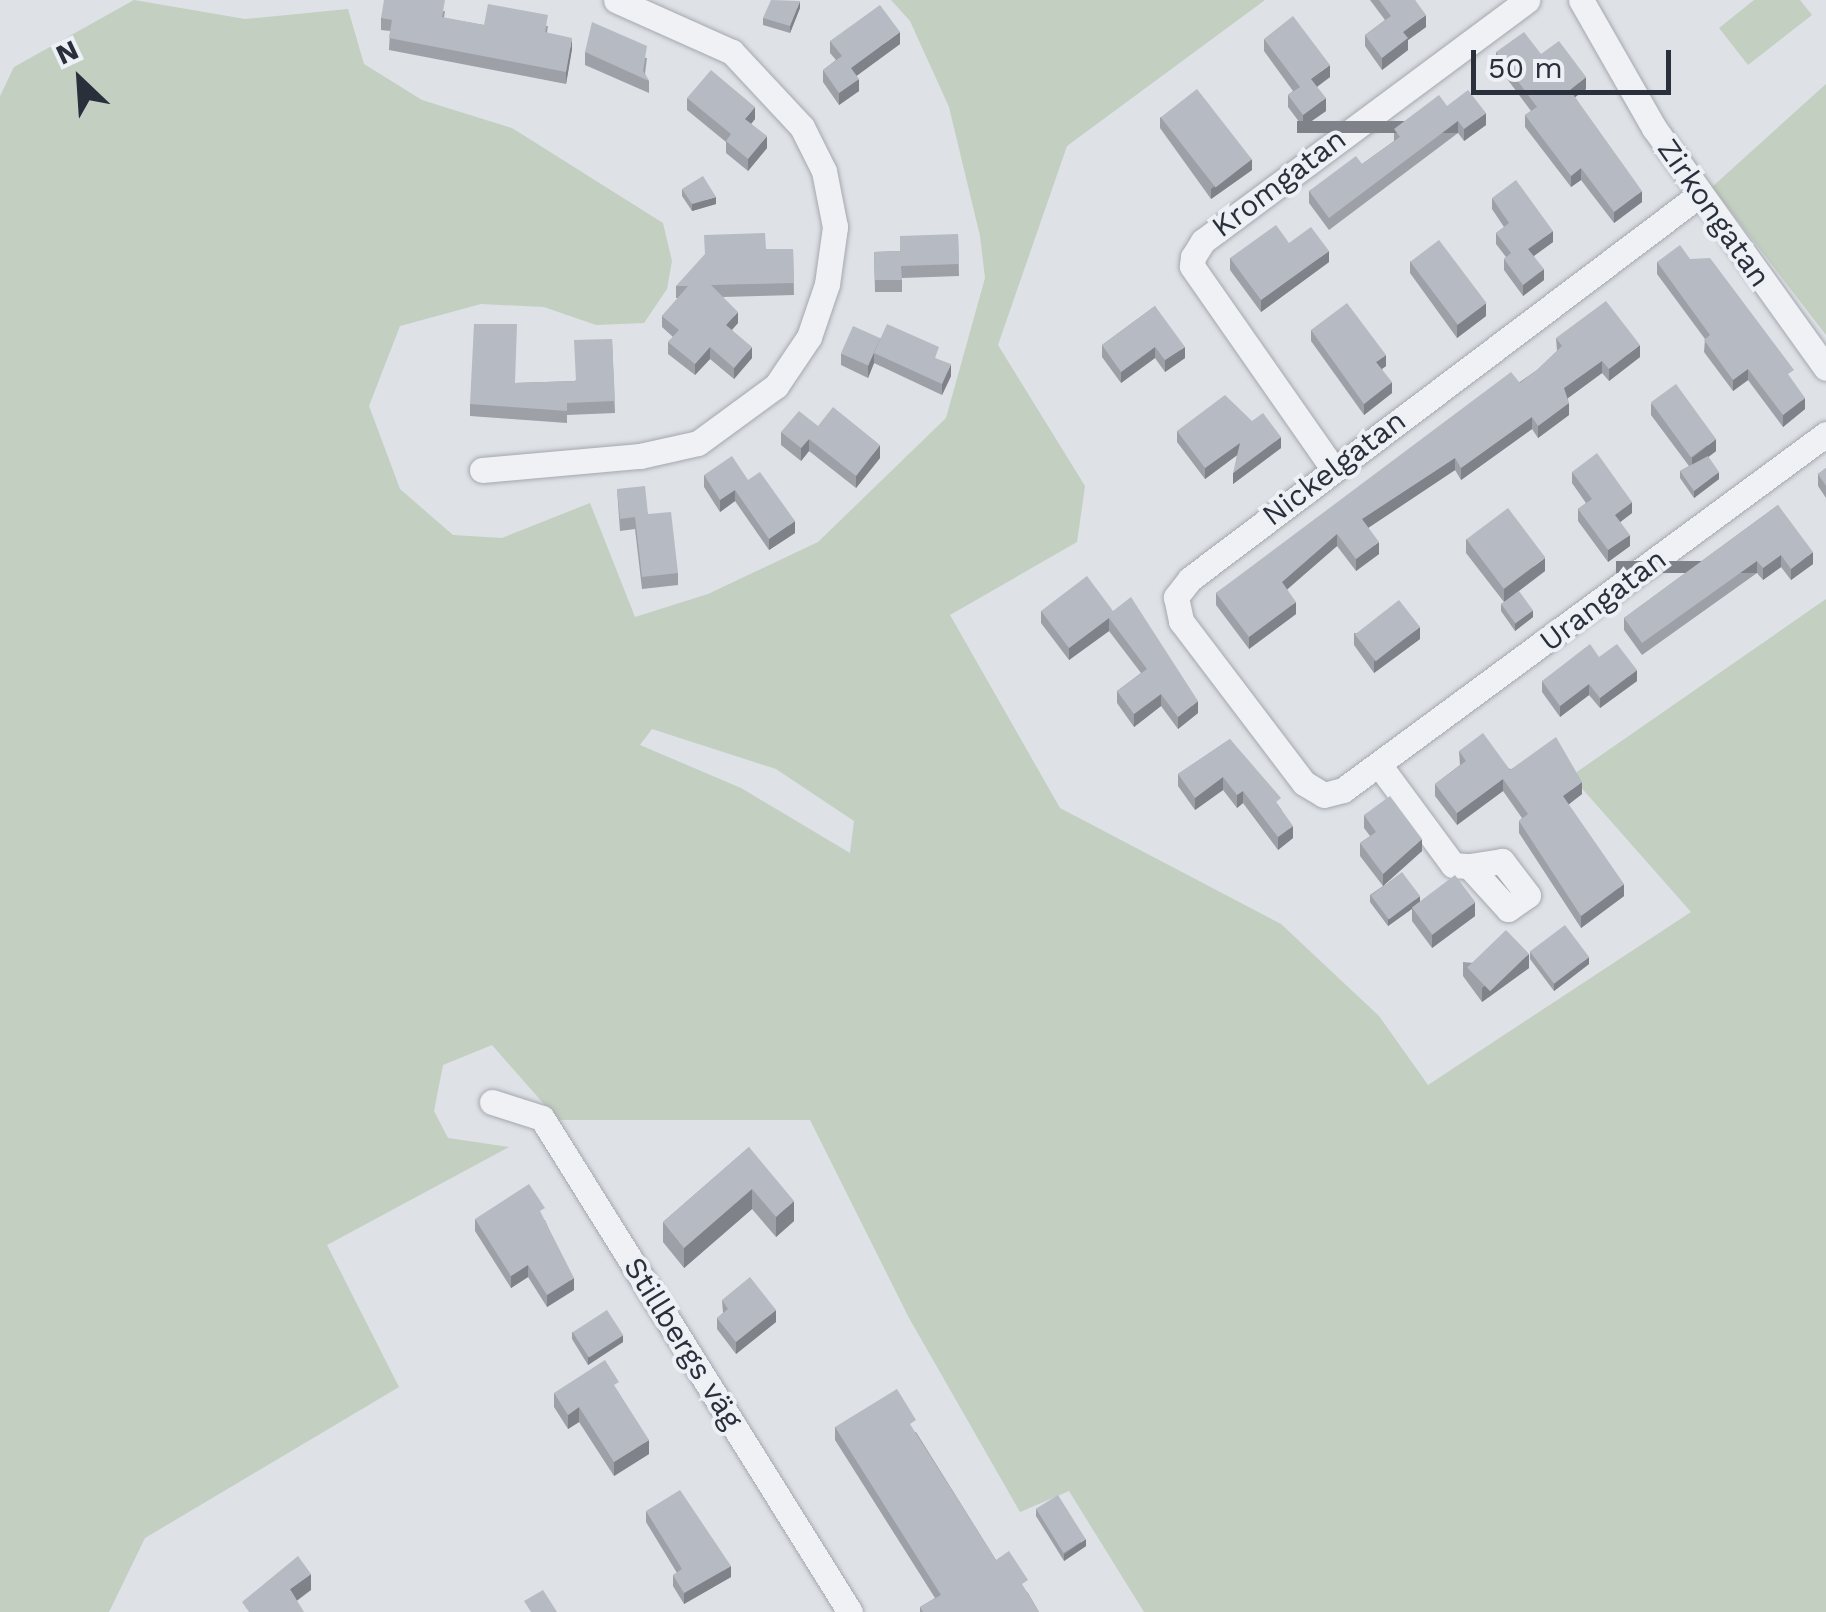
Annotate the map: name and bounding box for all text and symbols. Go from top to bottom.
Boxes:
north arrow [30,30,130,130]
scale bar [1476,30,1676,92]
text: N [51,33,83,72]
text: 50 m [1488,50,1563,85]
street label: Kromgatan [1205,121,1353,245]
street label: Zirkongatan [1650,132,1778,294]
street label: Nickelgatan [1255,402,1413,534]
street label: Urangatan [1533,541,1673,659]
street label: Stillbergs väg [616,1250,750,1436]

